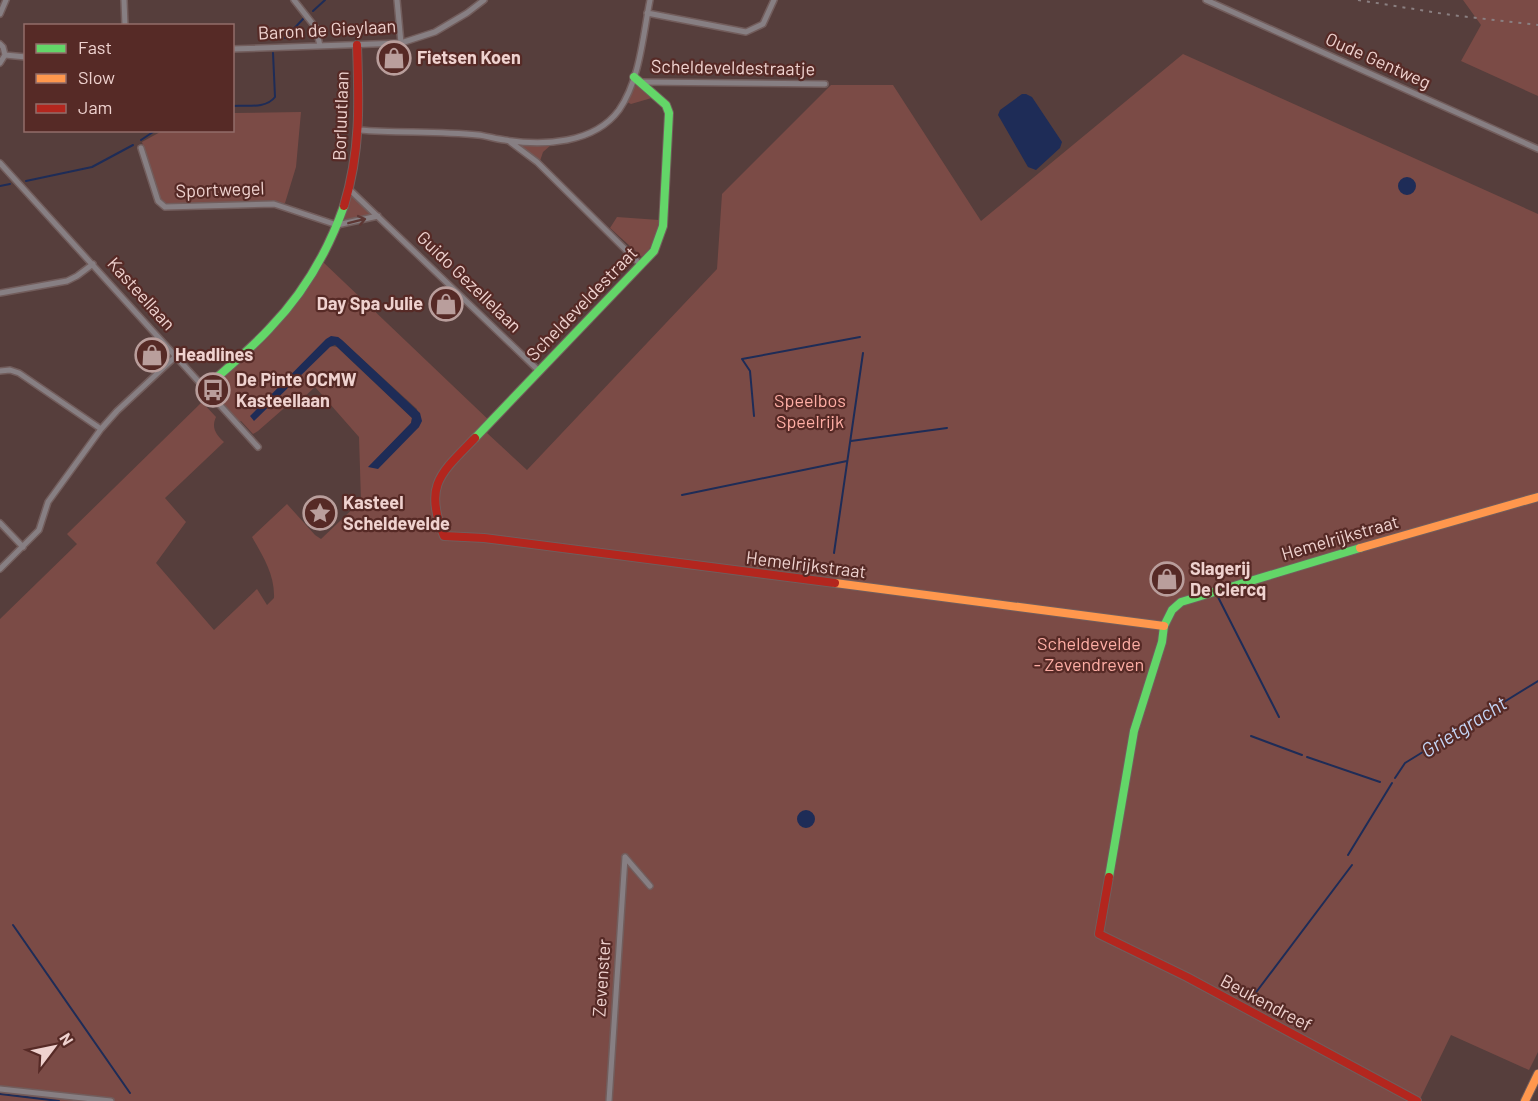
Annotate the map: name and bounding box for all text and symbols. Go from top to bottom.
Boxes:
street label: Baron de Gieylaan [257,14,397,44]
legend [24,24,234,132]
street label: Oude Gentweg [1322,27,1434,93]
text: Fast [78,36,112,58]
shop icon: Fietsen Koen [376,40,412,76]
place label: Fietsen Koen [417,46,521,68]
street label: Scheldeveldestraatje [651,55,815,79]
text: Slow [78,66,115,88]
street label: Borluutlaan [327,71,353,161]
text: Jam [78,96,112,118]
street label: Sportwegel [175,176,265,202]
one-way arrow [348,214,367,226]
street label: Guido Gezellelaan [413,226,527,337]
street label: Scheldeveldestraat [521,242,641,365]
street label: Kasteellaan [103,252,180,334]
shop icon: Day Spa Julie [428,286,464,322]
place label: Day Spa Julie [317,292,423,314]
shop icon: Headlines [134,337,170,373]
place label: Headlines [175,343,253,365]
place label: De Pinte OCMW Kasteellaan [236,368,357,411]
bus stop icon: De Pinte OCMW Kasteellaan [195,372,231,408]
park label: Speelbos Speelrijk [774,389,846,432]
place label: Kasteel Scheldevelde [343,491,450,534]
place icon: Kasteel Scheldevelde [302,495,338,531]
street label: Hemelrijkstraat [1279,510,1401,564]
street label: Hemelrijkstraat [745,546,867,582]
place label: Slagerij De Clercq [1190,557,1266,600]
shop icon: Slagerij De Clercq [1149,561,1185,597]
park label: Scheldevelde - Zevendreven [1034,632,1144,675]
water label: Grietgracht [1416,690,1511,762]
street label: Zevenster [587,938,615,1018]
street label: Beukendreef [1217,969,1316,1035]
north arrow [24,1017,84,1077]
text: N [56,1029,78,1048]

